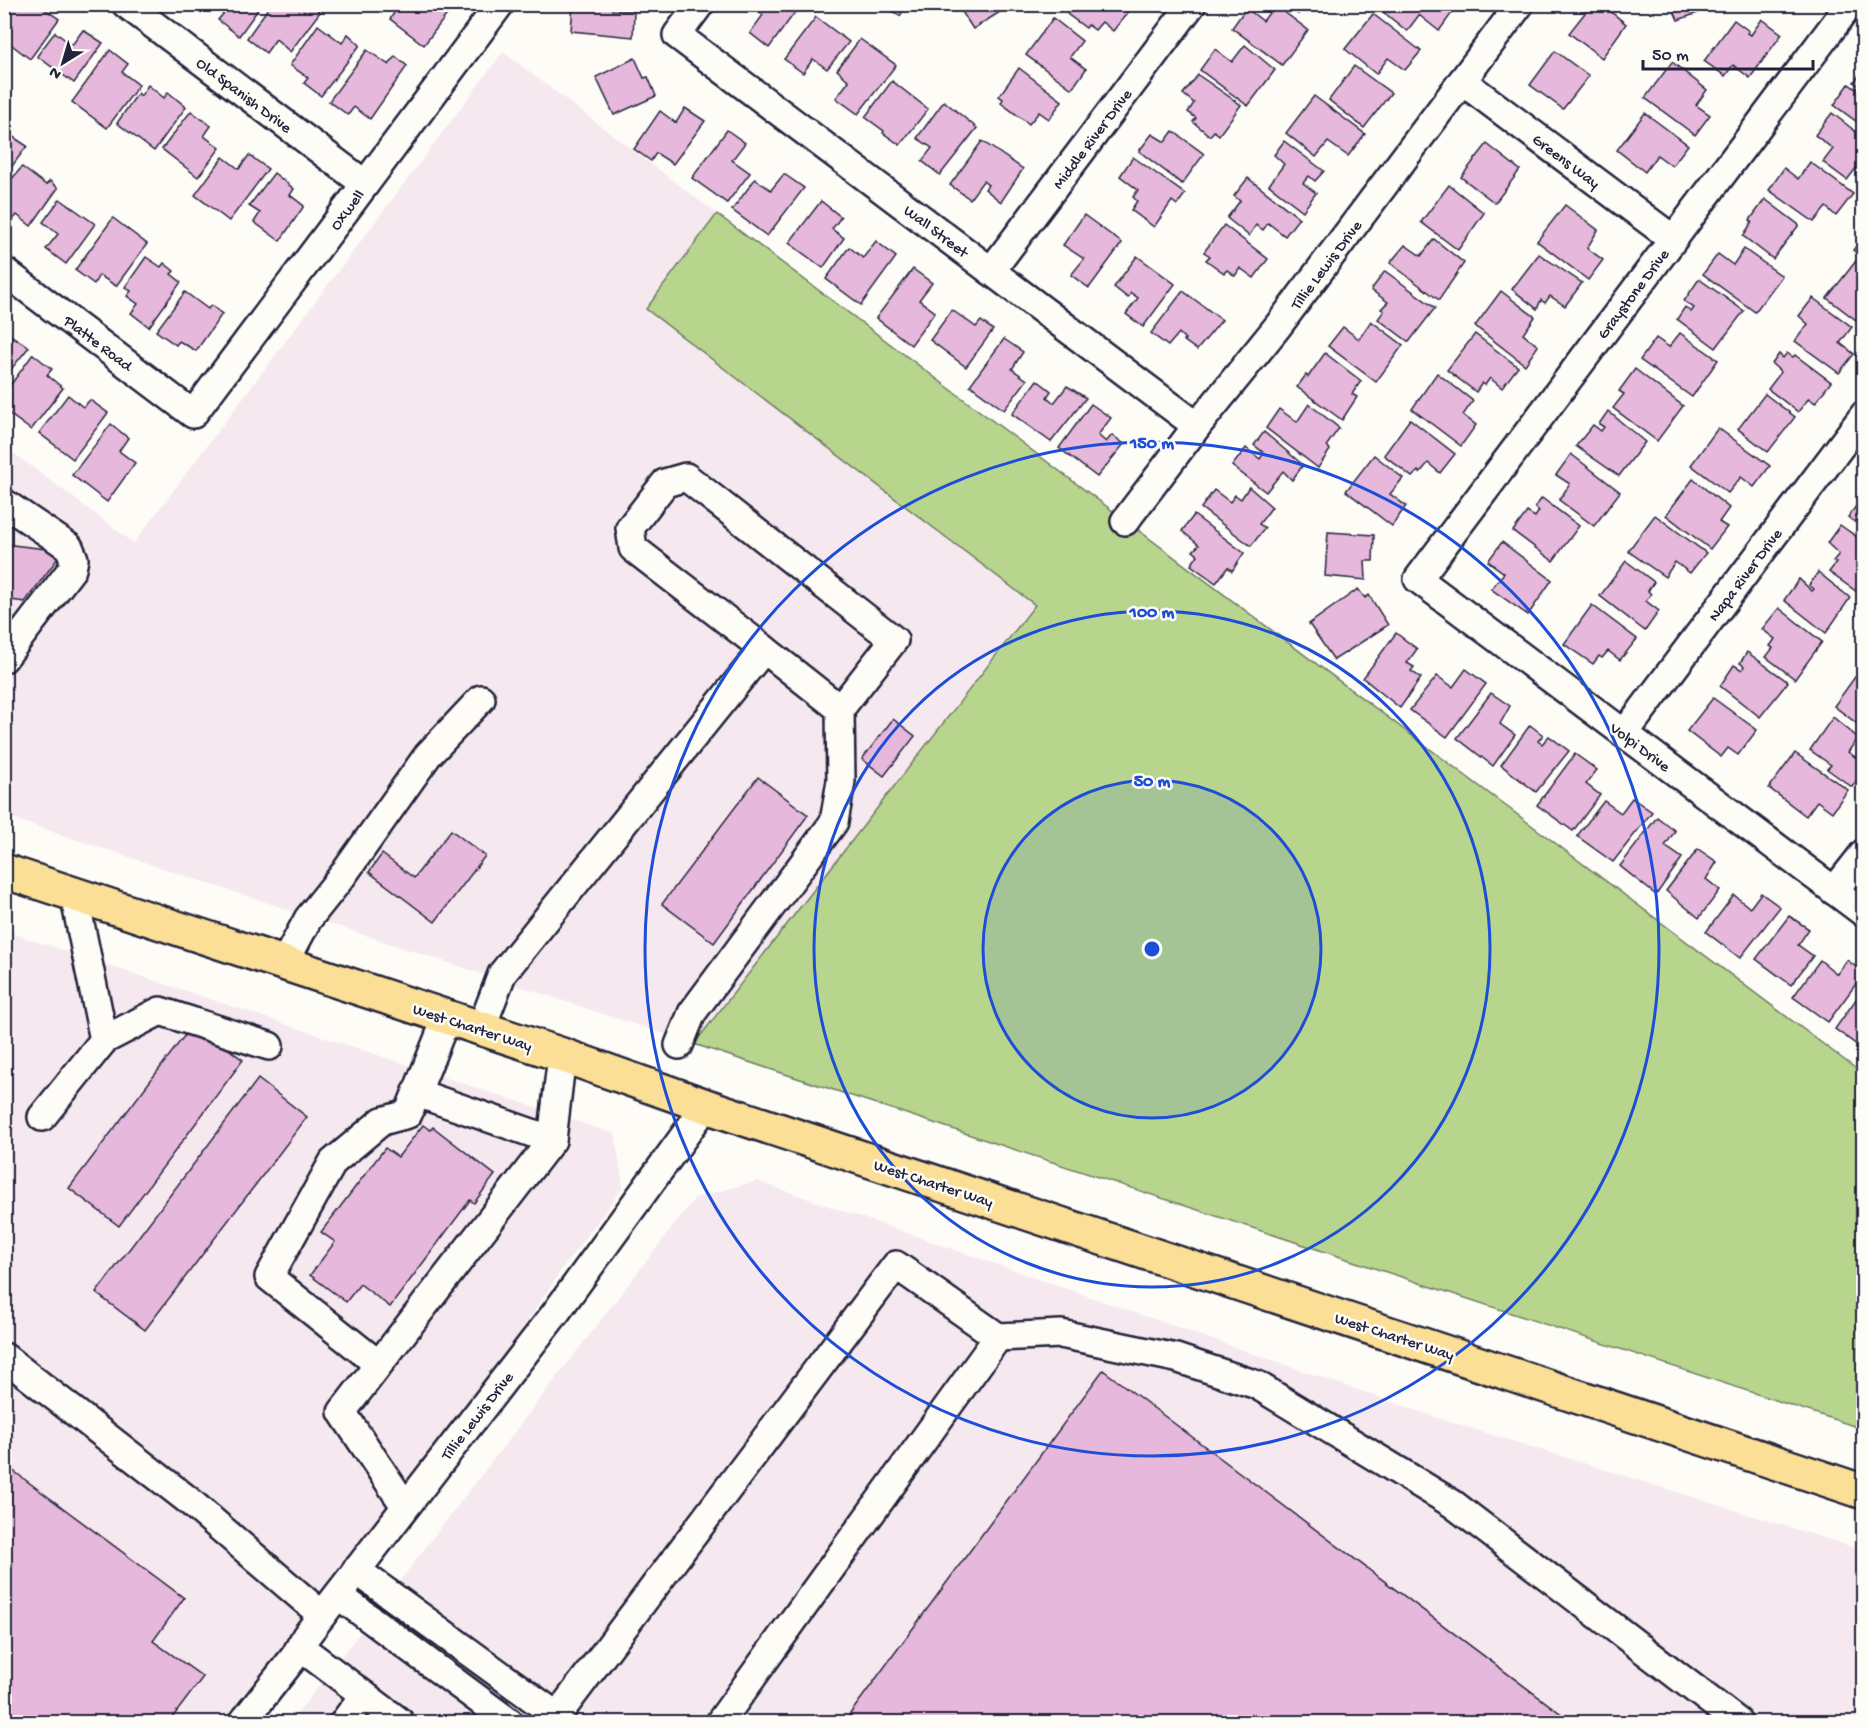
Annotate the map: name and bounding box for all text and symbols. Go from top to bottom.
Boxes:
north arrow [33,33,93,93]
scale bar [1643,33,1812,71]
text: 50 m [1652,46,1689,67]
street label: Old Spanish Drive [191,55,295,139]
text: N [46,61,66,83]
street label: Middle River Drive [1050,86,1138,194]
street label: Greens Way [1527,131,1603,195]
street label: Oxwell [327,187,370,235]
street label: Wall Street [899,202,972,264]
street label: Tillie Lewis Drive [1287,217,1368,315]
street label: Graystone Drive [1595,246,1675,344]
street label: Platte Road [58,312,136,378]
text: 150 m [1129,434,1174,455]
street label: Napa River Drive [1706,525,1788,626]
text: 100 m [1129,603,1175,624]
street label: Volpi Drive [1604,719,1673,778]
text: 50 m [1134,772,1171,793]
centre of rings [1142,939,1162,959]
street label: West Charter Way [410,1001,534,1058]
street label: West Charter Way [871,1157,995,1214]
street label: West Charter Way [1332,1310,1456,1367]
street label: Tillie Lewis Drive [438,1369,520,1466]

